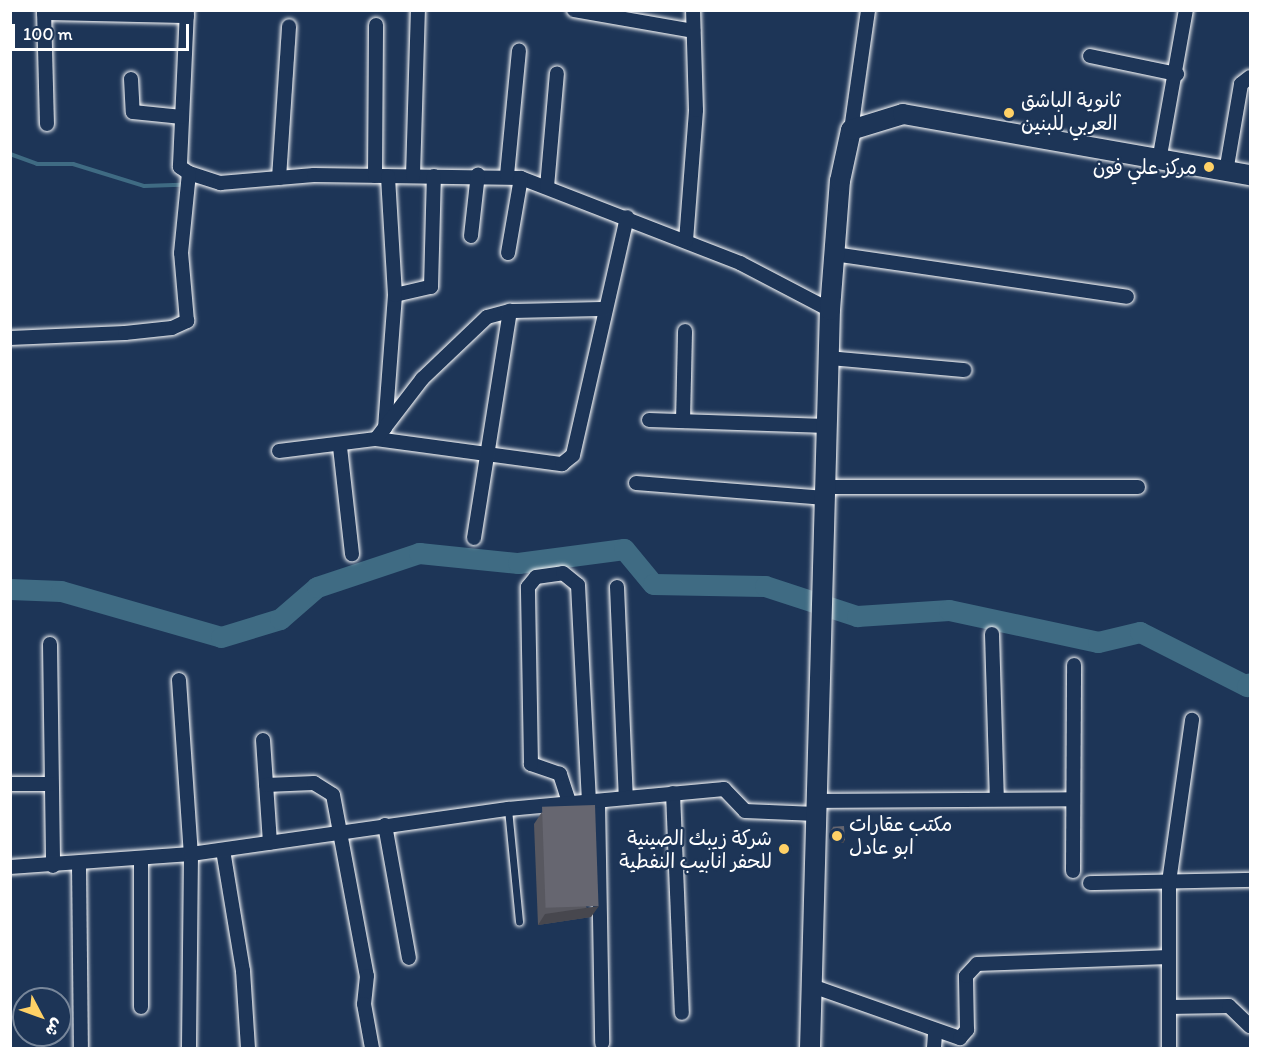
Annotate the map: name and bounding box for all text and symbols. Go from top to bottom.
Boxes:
scale bar [15,12,192,50]
text: 100 m [23,23,73,45]
place label: ثانوية الباشق العربي للبنين [1021,89,1121,136]
marker: ثانوية الباشق العربي للبنين [1002,106,1016,120]
place label: مركز علي فون [1093,155,1197,179]
marker: مركز علي فون [1202,160,1216,174]
place label: مكتب عقارات ابو عادل [849,813,952,860]
place label: شركة زيبك الصينية للحفر انابيب النفطية [619,826,772,873]
marker: مكتب عقارات ابو عادل [830,829,844,843]
marker: شركة زيبك الصينية للحفر انابيب النفطية [777,842,791,856]
north arrow [12,987,72,1047]
text: ش [42,1015,67,1041]

